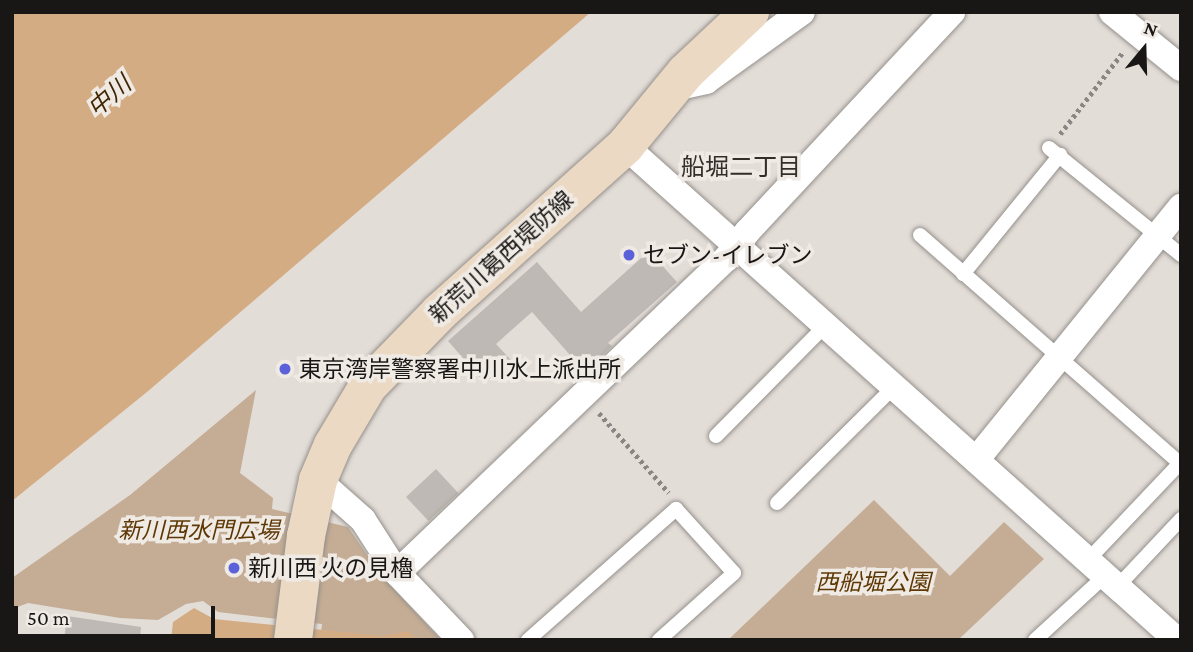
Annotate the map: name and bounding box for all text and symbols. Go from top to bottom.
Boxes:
north arrow [1109,14,1179,84]
text: N [1141,17,1161,41]
water label: 中川 [81,69,137,123]
district label: 船堀二丁目 [681,153,801,181]
street label: 新荒川葛西堤防線 [423,185,579,329]
place label: セブン-イレブン [643,241,812,269]
marker: セブン-イレブン [621,247,637,263]
place label: 東京湾岸警察署中川水上派出所 [299,355,621,383]
marker: 東京湾岸警察署中川水上派出所 [277,361,293,377]
park label: 新川西水門広場 [119,516,279,544]
place label: 新川西 火の見櫓 [248,554,413,582]
marker: 新川西 火の見櫓 [226,560,242,576]
park label: 西船堀公園 [816,568,930,596]
scale bar [18,592,219,636]
text: 50 m [27,606,70,630]

